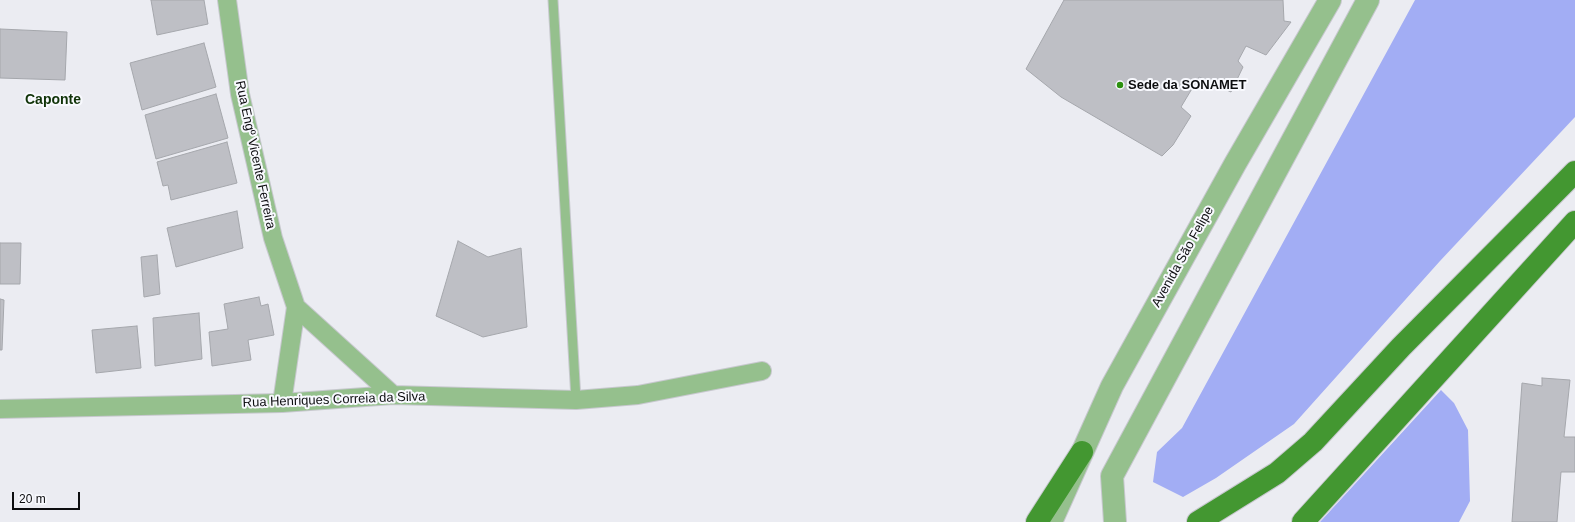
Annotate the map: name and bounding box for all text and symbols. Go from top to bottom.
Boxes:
place label: Sede da SONAMET [1128,77,1246,93]
street label: Rua Engº Vicente Ferreira [232,79,278,231]
marker: Sede da SONAMET [1115,80,1125,90]
district label: Caponte [25,92,81,108]
street label: Avenida São Felipe [1149,204,1217,310]
street label: Rua Henriques Correia da Silva [242,389,426,411]
scale bar [14,484,82,510]
text: 20 m [19,492,46,506]

